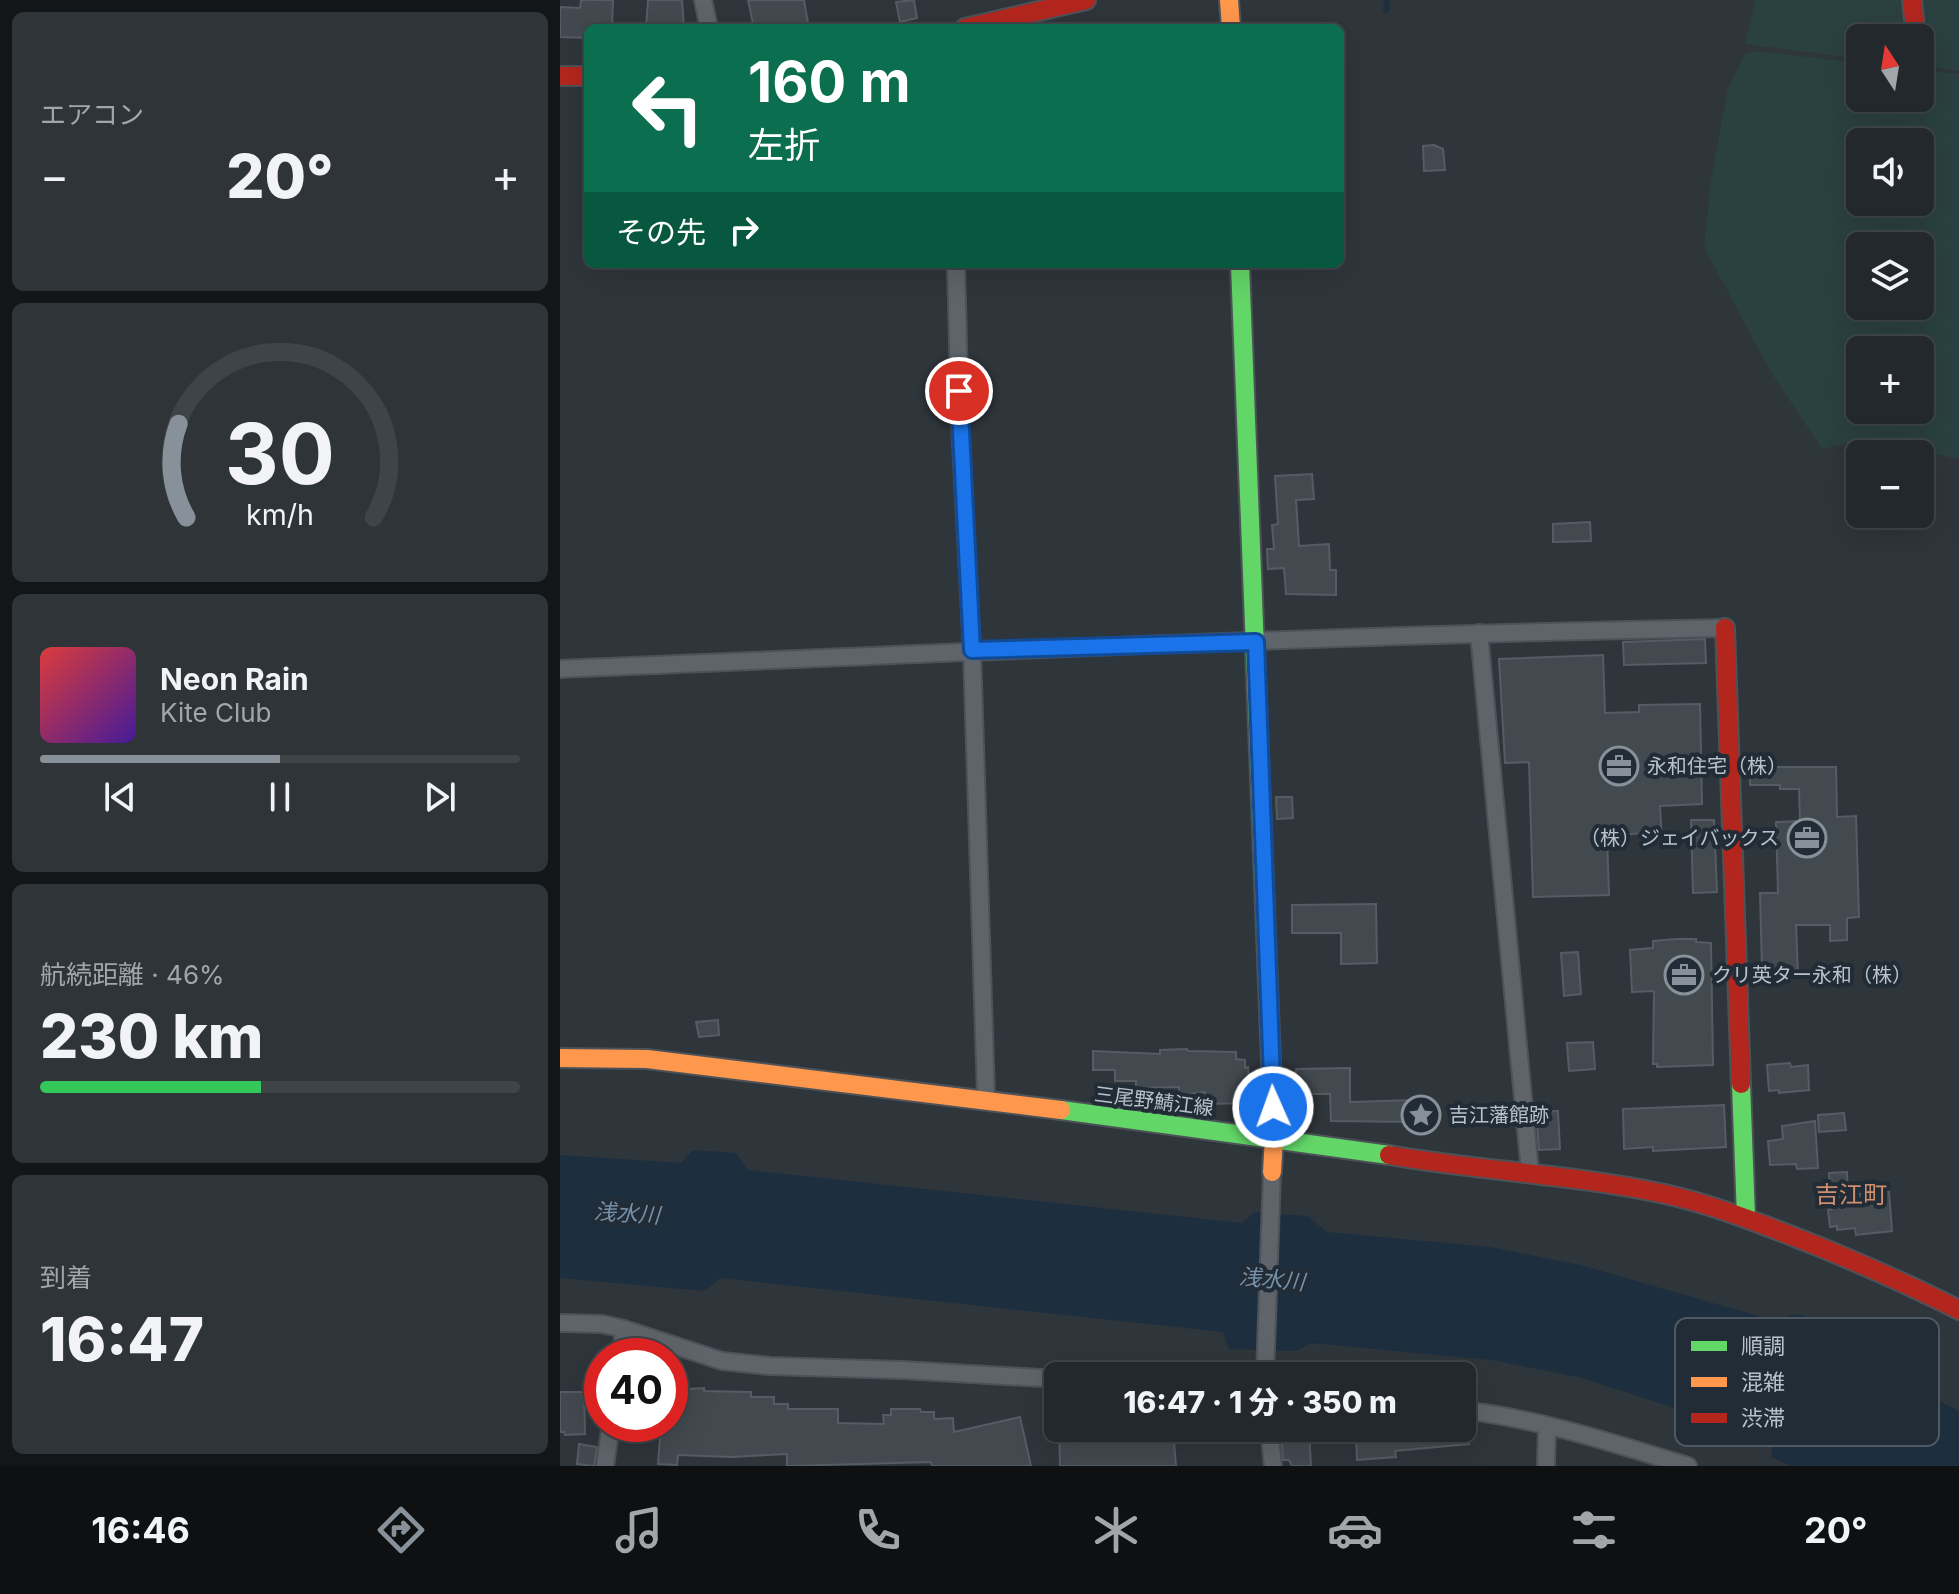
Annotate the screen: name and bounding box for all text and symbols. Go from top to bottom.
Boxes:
north arrow [1846,24,1934,112]
map controls [1846,24,1934,528]
text: 160 m [748,48,911,116]
icon: left [616,56,720,160]
text: エアコン [40,99,144,130]
text: 左折 [748,123,820,167]
button: sound [1846,128,1934,216]
text: 20° [226,140,334,212]
text: − [40,149,69,203]
text: + [491,149,520,203]
icon: right [722,208,766,252]
text: その先 [616,214,706,250]
button: layers [1846,232,1934,320]
button: + [1846,336,1934,424]
pin [925,357,993,425]
icon: arrive [937,369,981,413]
text: 30 [225,403,335,504]
button: − [1846,440,1934,528]
text: km/h [246,497,314,532]
text: Neon Rain [160,661,309,697]
text: Kite Club [160,697,271,728]
office icon: 永和住宅（株） [1598,745,1640,787]
place label: 永和住宅（株） [1647,754,1787,778]
icon: previous [98,775,142,819]
icon: pause [258,775,302,819]
icon: next [418,775,462,819]
office icon: （株）ジェイバックス [1786,817,1828,859]
place label: （株）ジェイバックス [1580,826,1779,850]
office icon: クリ英ター永和（株） [1663,954,1705,996]
text: 航続距離 · 46% [40,959,225,990]
place label: クリ英ター永和（株） [1712,963,1912,987]
text: 230 km [40,1000,264,1072]
position arrow [1231,1065,1315,1149]
street label: 三尾野鯖江線 [1093,1082,1215,1120]
place icon: 吉江藩館跡 [1400,1094,1442,1136]
place label: 吉江藩館跡 [1449,1103,1549,1127]
district label: 吉江町 [1815,1180,1887,1209]
water label: 浅水川 [593,1198,663,1228]
text: 到着 [40,1262,92,1293]
water label: 浅水川 [1238,1263,1308,1295]
text: 16:47 [40,1303,204,1375]
legend [1675,1318,1939,1446]
text: 順調 [1741,1333,1785,1359]
speed limit sign: 40 [584,1338,688,1442]
text: 混雑 [1741,1369,1785,1395]
text: 16:47 · 1 分 · 350 m [1123,1384,1397,1420]
text: 渋滞 [1741,1405,1785,1431]
icon: directions [373,1502,429,1558]
icon: music [611,1502,667,1558]
icon: phone [850,1502,906,1558]
icon: climate [1088,1502,1144,1558]
icon: car [1327,1502,1383,1558]
icon: filters [1566,1502,1622,1558]
text: 16:46 [91,1508,190,1552]
text: 20° [1804,1508,1868,1552]

